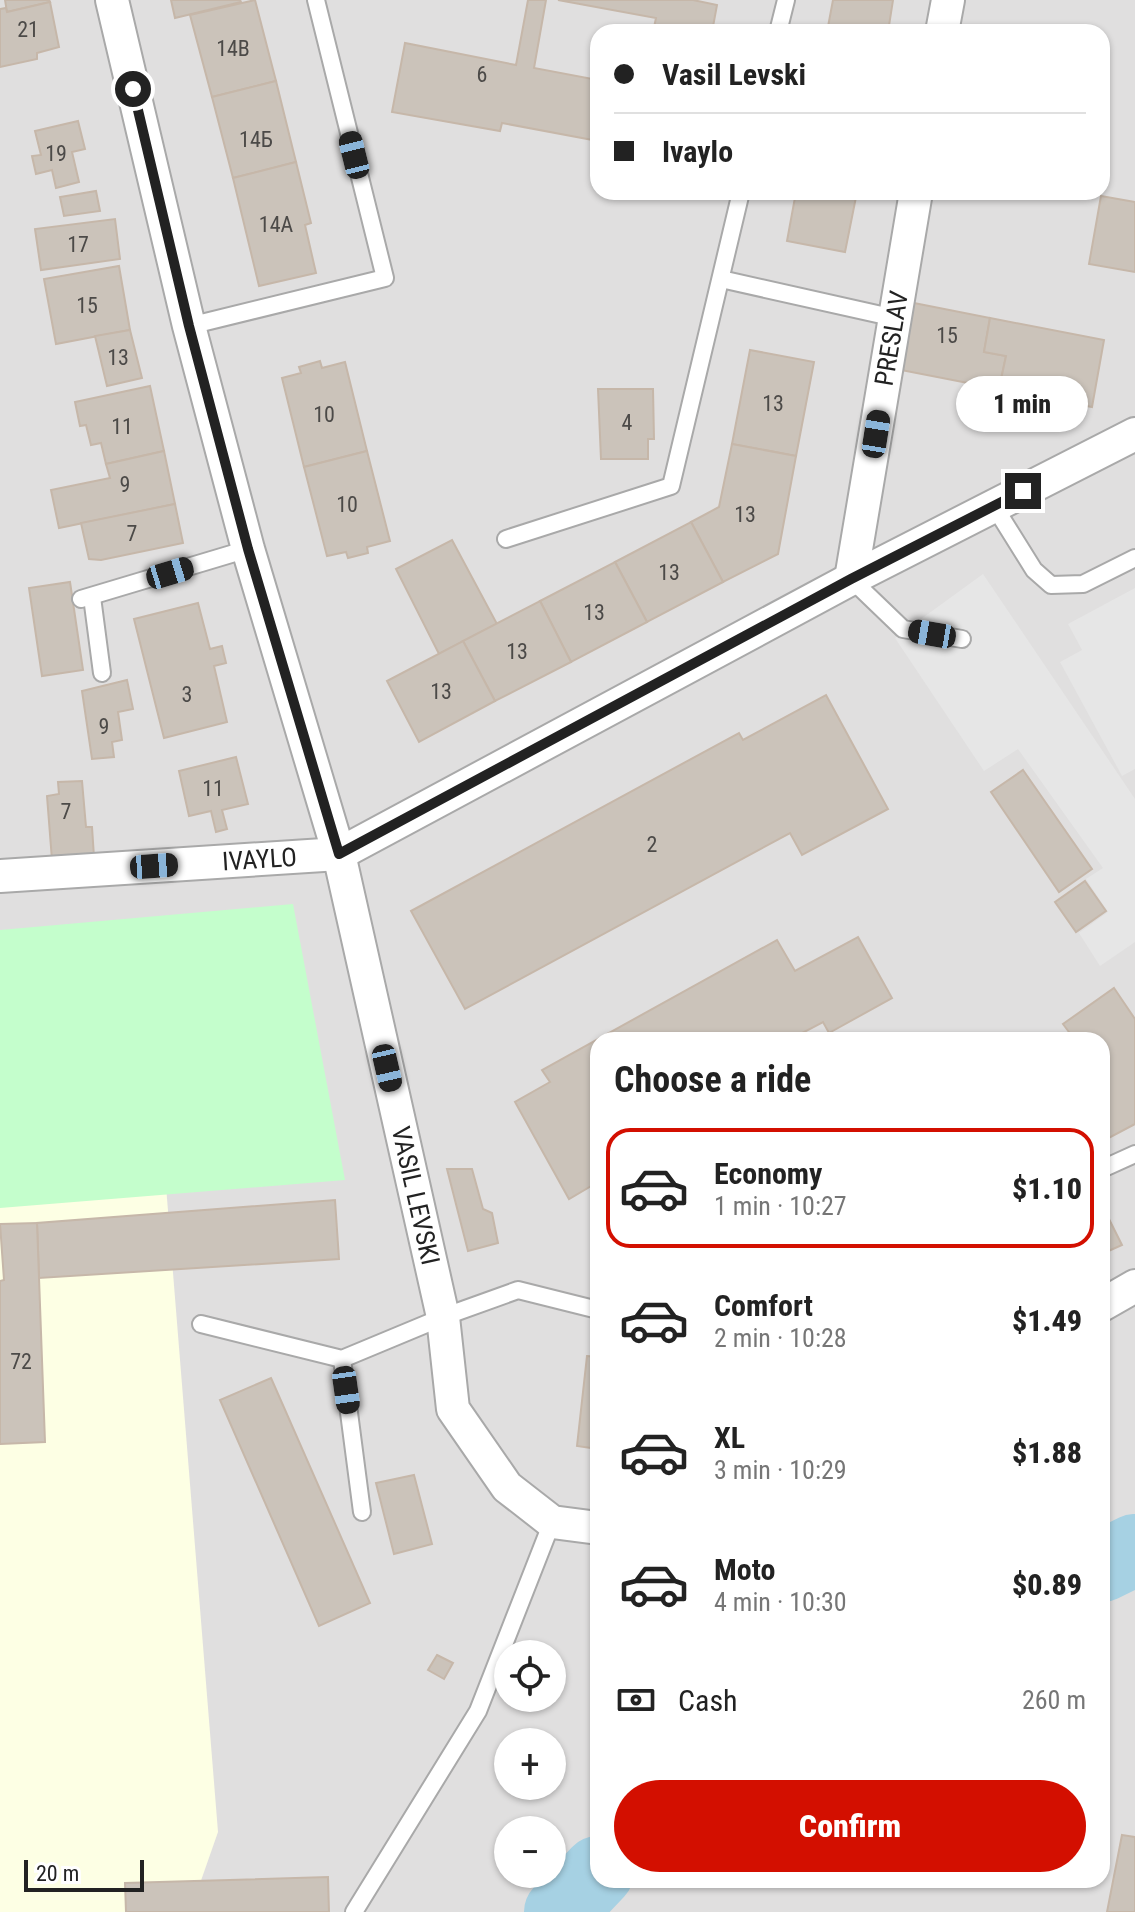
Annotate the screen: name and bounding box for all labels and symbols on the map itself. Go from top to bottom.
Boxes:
house number: 21 [17,17,39,42]
house number: 14В [216,36,250,61]
house number: 6 [477,62,487,87]
route start [115,71,151,107]
house number: 14Б [239,127,273,152]
car [337,129,371,181]
house number: 19 [45,141,67,166]
house number: 14А [259,212,294,237]
house number: 17 [67,232,89,257]
street label: PRESLAV [869,288,914,388]
house number: 15 [76,293,98,318]
house number: 15 [936,323,958,348]
house number: 13 [107,345,129,370]
callout: 1 min [957,375,1089,431]
house number: 13 [762,391,784,416]
house number: 10 [313,402,335,427]
car [860,408,892,460]
house number: 4 [622,410,633,435]
house number: 11 [111,414,133,439]
house number: 9 [120,472,130,497]
route end [1005,473,1041,509]
house number: 10 [336,492,358,517]
house number: 13 [734,502,756,527]
house number: 7 [127,521,137,546]
car [144,555,196,591]
house number: 13 [658,560,680,585]
house number: 13 [583,600,605,625]
car [906,618,958,650]
house number: 13 [506,639,528,664]
house number: 13 [430,679,452,704]
house number: 3 [182,682,192,707]
house number: 9 [99,714,109,739]
house number: 11 [202,776,224,801]
house number: 7 [61,799,71,824]
house number: 2 [647,832,657,857]
street label: IVAYLO [221,842,298,877]
car [129,852,179,880]
car [370,1042,404,1094]
street label: VASIL LEVSKI [386,1123,446,1268]
house number: 72 [10,1349,32,1374]
car [331,1365,361,1415]
scale bar [24,1856,144,1892]

